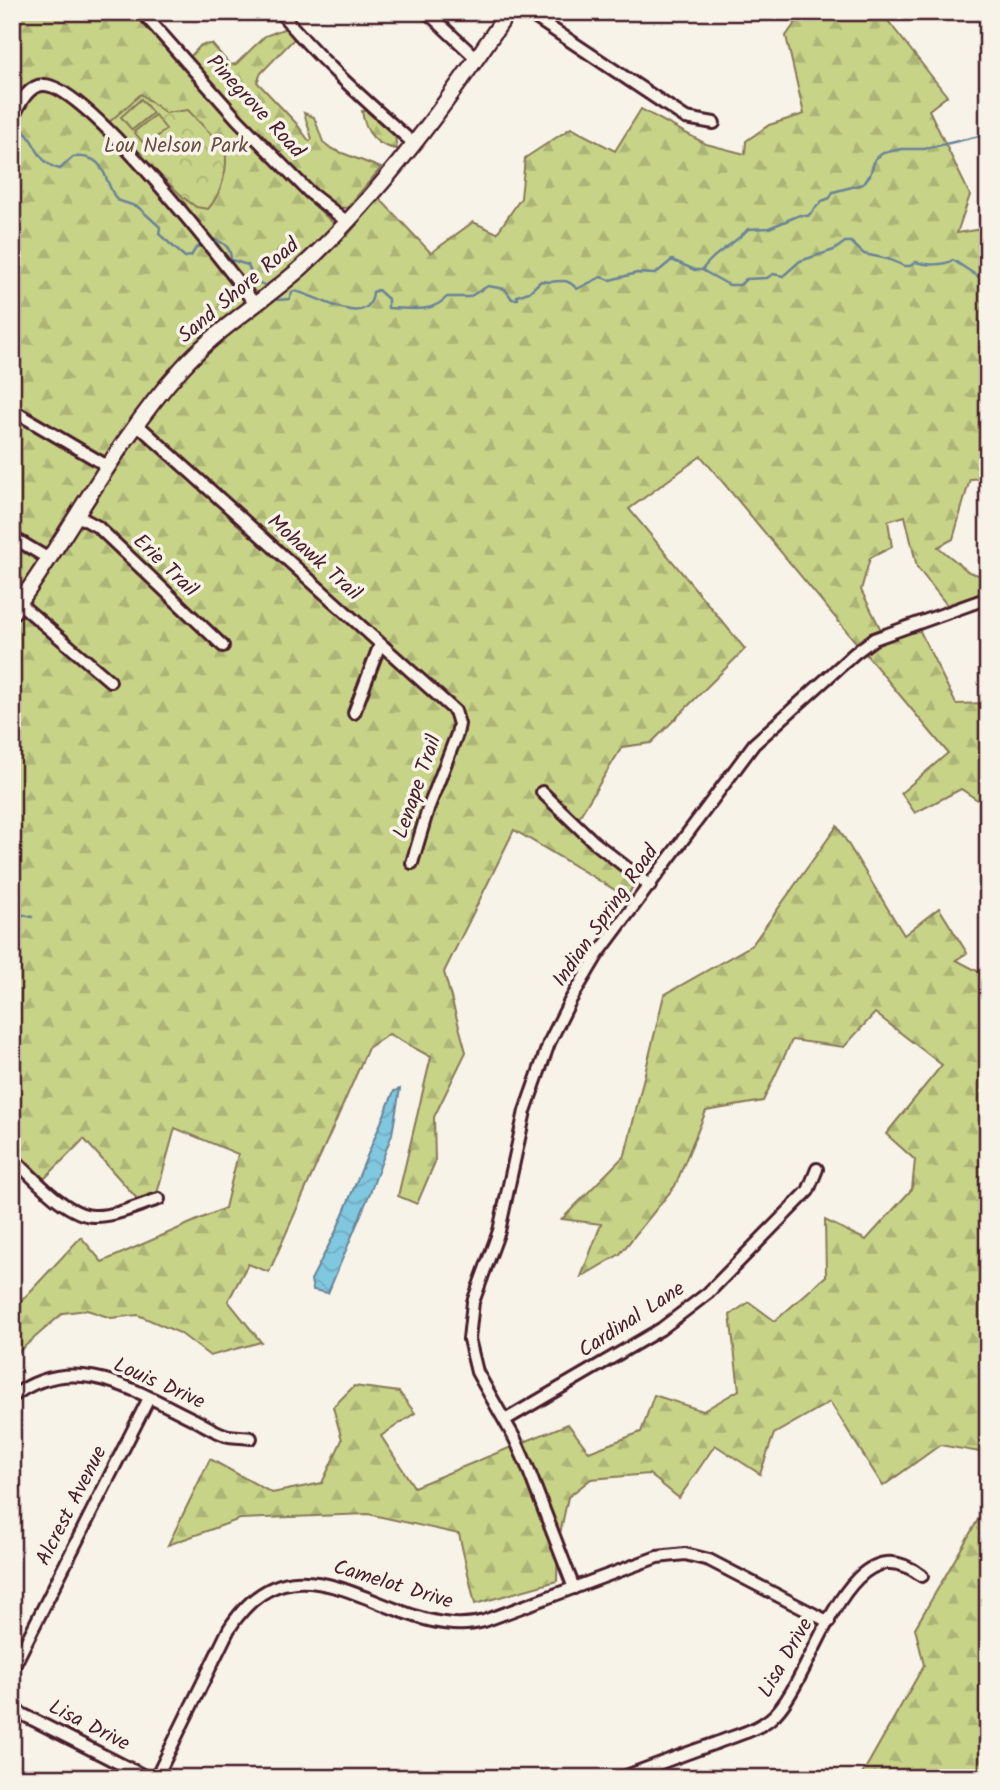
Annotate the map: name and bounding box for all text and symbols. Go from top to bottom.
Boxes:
street label: Pinegrove Road [198,47,313,167]
park label: Lou Nelson Park [104,130,248,163]
street label: Sand Shore Road [171,230,307,352]
street label: Mohawk Trail [259,506,369,610]
street label: Erie Trail [125,526,205,606]
street label: Lenape Trail [385,731,451,843]
street label: Indian Spring Road [544,838,668,994]
street label: Cardinal Lane [572,1273,692,1367]
street label: Louis Drive [108,1349,211,1419]
street label: Alcrest Avenue [28,1440,117,1572]
street label: Camelot Drive [329,1551,457,1619]
street label: Lisa Drive [750,1611,822,1704]
street label: Lisa Drive [43,1691,136,1761]

